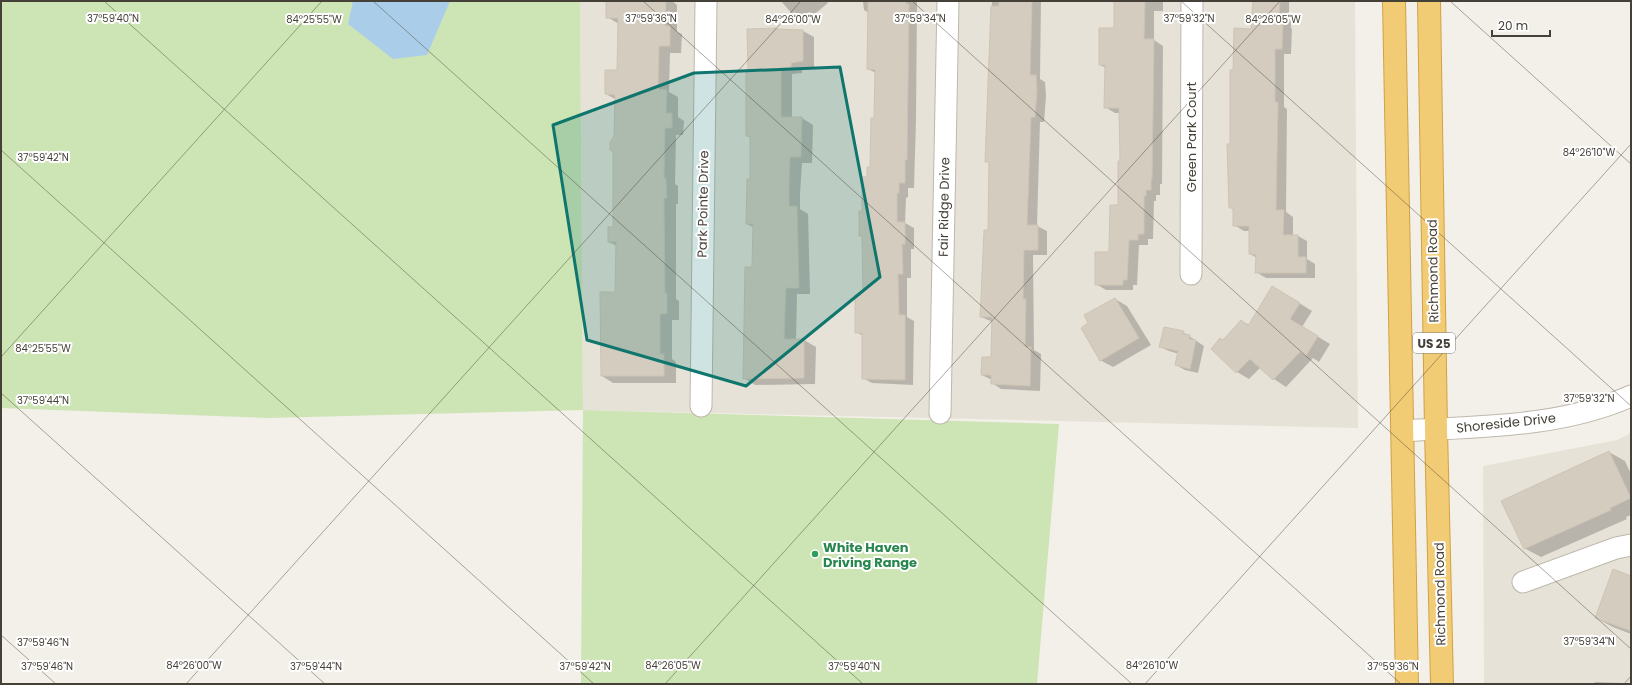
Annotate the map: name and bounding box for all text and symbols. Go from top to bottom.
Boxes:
text: 37°59'40"N [87,11,139,26]
text: 37°59'36"N [625,11,677,26]
text: 37°59'34"N [894,11,946,26]
text: 37°59'32"N [1163,11,1215,26]
text: 84°25'55"W [286,12,342,27]
text: 84°26'00"W [765,12,821,27]
text: 84°26'05"W [1245,12,1301,27]
scale bar [1492,12,1550,38]
text: 20 m [1498,17,1528,34]
street label: Green Park Court [1182,82,1201,192]
text: 84°26'10"W [1563,145,1616,160]
text: 37°59'42"N [17,150,69,165]
street label: Park Pointe Drive [693,150,713,258]
street label: Fair Ridge Drive [934,157,954,257]
street label: Richmond Road [1423,219,1443,323]
road number: US 25 [1413,333,1455,353]
text: 84°25'55"W [15,341,71,356]
text: 37°59'32"N [1563,391,1615,406]
text: 37°59'44"N [17,393,69,408]
street label: Shoreside Drive [1455,408,1557,438]
place label: White Haven Driving Range [823,538,917,572]
street label: Richmond Road [1430,542,1450,646]
marker: White Haven Driving Range [810,549,820,559]
text: 37°59'34"N [1563,634,1615,649]
text: 37°59'46"N [17,635,69,650]
text: 84°26'00"W [166,658,222,673]
text: 84°26'05"W [645,658,701,673]
text: 84°26'10"W [1126,658,1179,673]
text: 37°59'46"N [21,659,73,674]
text: 37°59'44"N [290,659,342,674]
text: 37°59'42"N [559,659,611,674]
text: 37°59'40"N [828,659,880,674]
text: 37°59'36"N [1367,659,1419,674]

